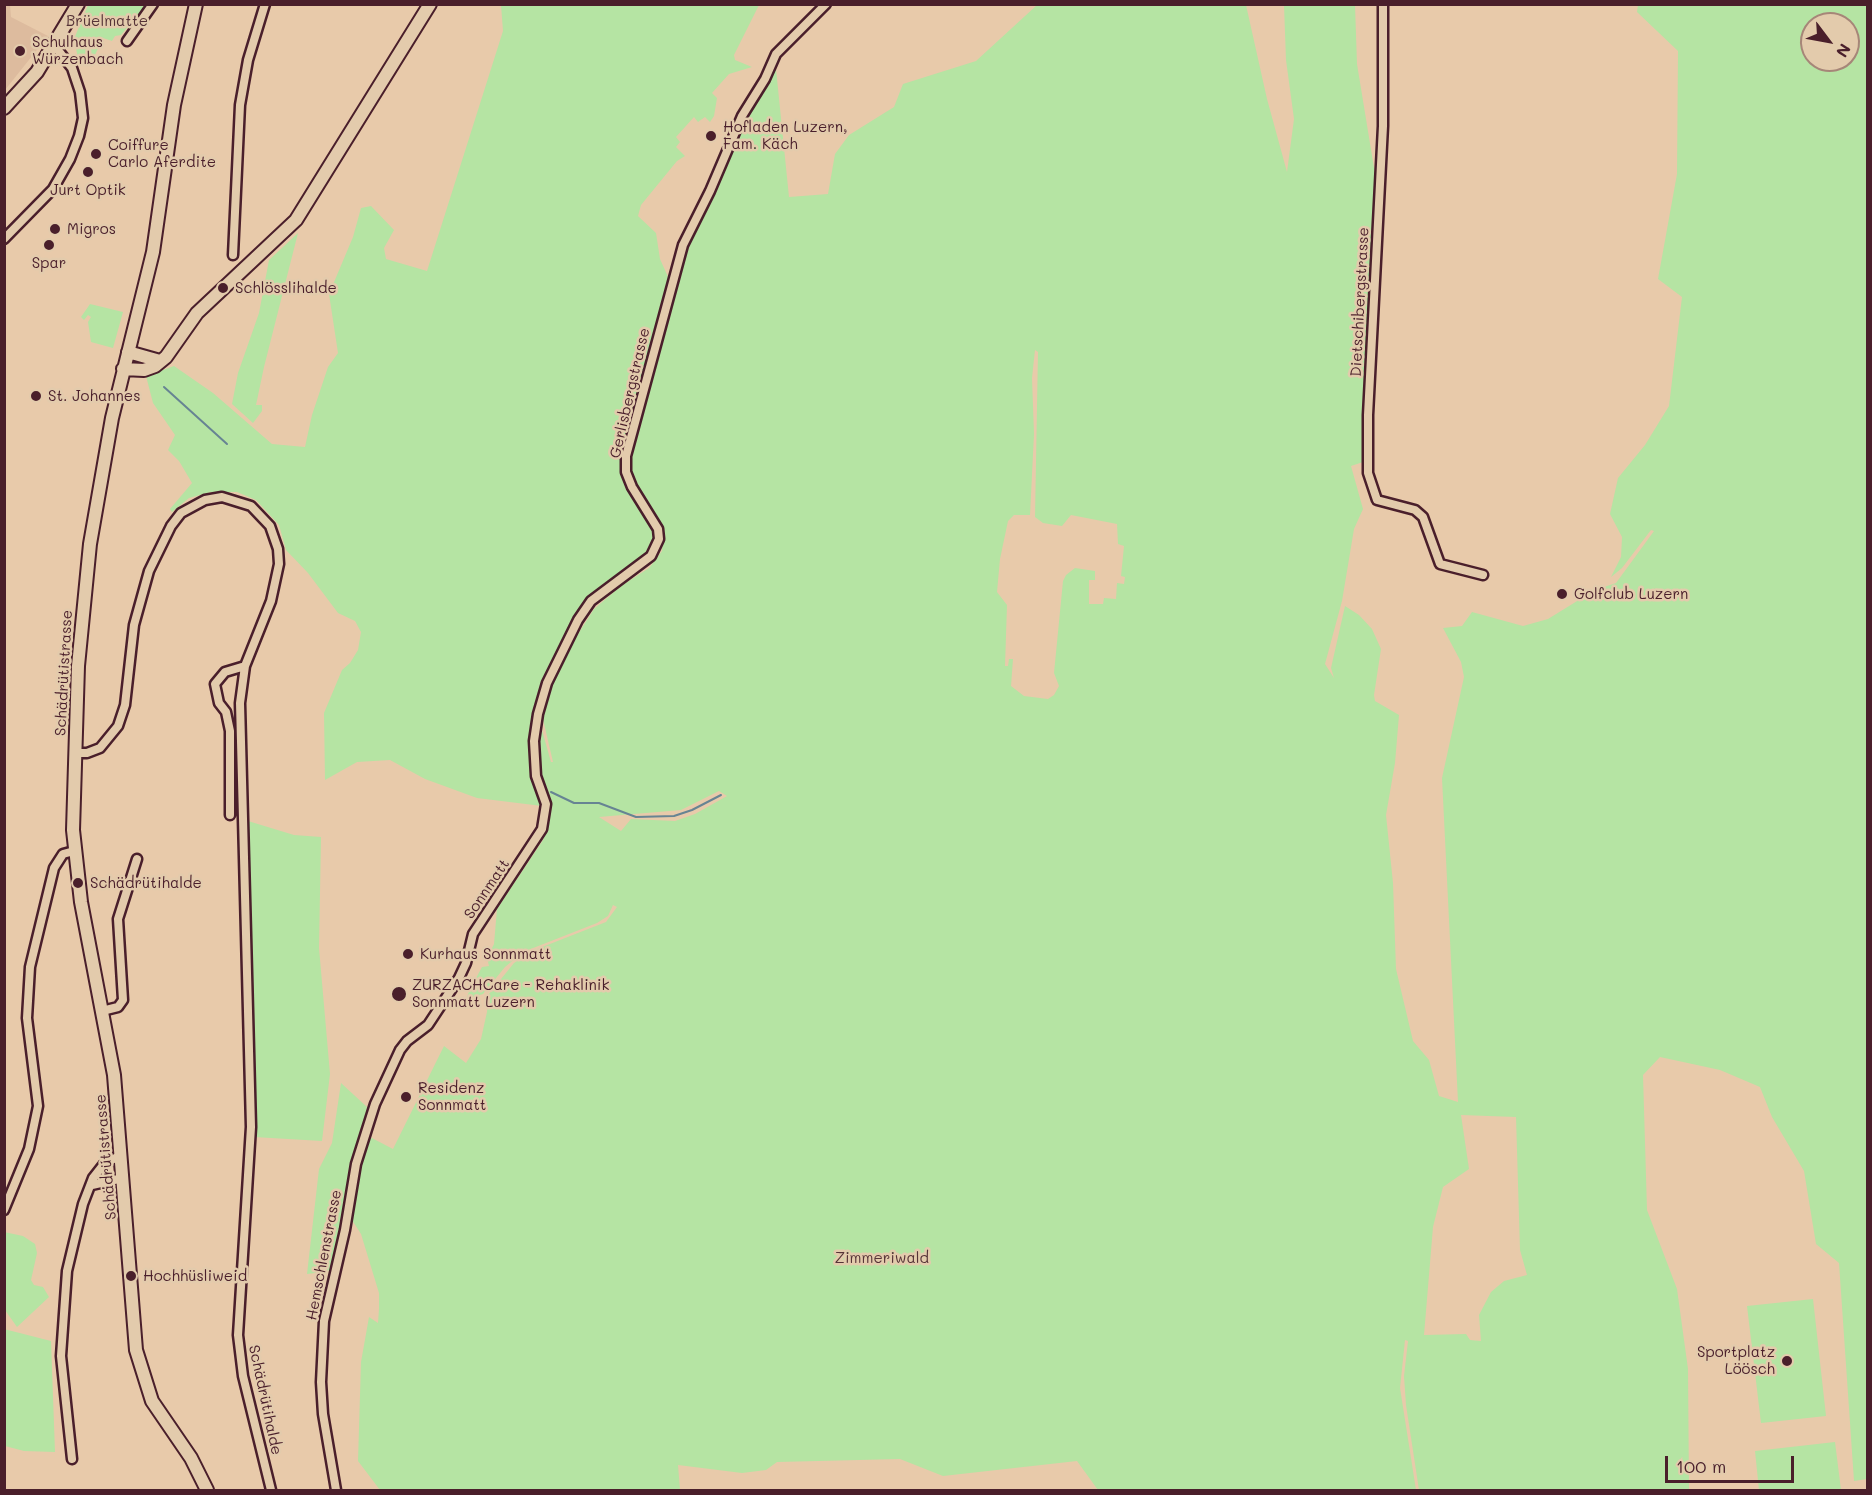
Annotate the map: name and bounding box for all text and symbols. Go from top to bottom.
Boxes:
park label: Brüelmatte [66,12,148,30]
north arrow [1800,12,1860,72]
place label: Schulhaus Würzenbach [32,33,123,68]
text: N [1832,40,1856,61]
marker: Schulhaus Würzenbach [13,44,27,58]
place label: Hofladen Luzern, Fam. Käch [723,118,847,153]
marker: Hofladen Luzern, Fam. Käch [704,129,718,143]
place label: Coiffure Carlo Aferdite [108,136,216,171]
marker: Coiffure Carlo Aferdite [89,147,103,161]
marker: Jurt Optik [81,165,95,179]
place label: Jurt Optik [50,181,126,199]
place label: Migros [67,220,116,238]
marker: Migros [48,222,62,236]
street label: Dietschibergstrasse [1347,227,1373,377]
marker: Spar [42,238,56,252]
place label: Spar [32,254,66,272]
place label: Schlösslihalde [235,279,337,297]
marker: Schlösslihalde [216,281,230,295]
street label: Gerlisbergstrasse [606,326,654,460]
place label: St. Johannes [48,387,140,405]
marker: St. Johannes [29,389,43,403]
place label: Golfclub Luzern [1574,585,1688,603]
marker: Golfclub Luzern [1555,587,1569,601]
street label: Schädrütistrasse [52,610,76,736]
street label: Sonnmatt [460,856,514,922]
place label: Schädrütihalde [90,874,202,892]
marker: Schädrütihalde [71,876,85,890]
place label: Kurhaus Sonnmatt [420,945,551,963]
marker: Kurhaus Sonnmatt [401,947,415,961]
place label: ZURZACHCare - Rehaklinik Sonnmatt Luzern [412,976,609,1011]
marker: ZURZACHCare - Rehaklinik Sonnmatt Luzern [390,985,408,1003]
place label: Residenz Sonnmatt [418,1079,486,1114]
marker: Residenz Sonnmatt [399,1090,413,1104]
street label: Schädrütistrasse [92,1093,120,1221]
street label: Hemschlenstrasse [303,1188,345,1322]
park label: Zimmeriwald [835,1249,929,1267]
place label: Hochhüsliweid [143,1267,247,1285]
marker: Hochhüsliweid [124,1269,138,1283]
street label: Schädrütihalde [245,1343,285,1457]
place label: Sportplatz Löösch [1697,1343,1775,1378]
marker: Sportplatz Löösch [1780,1354,1794,1368]
scale bar [1668,1444,1797,1482]
text: 100 m [1676,1454,1726,1478]

